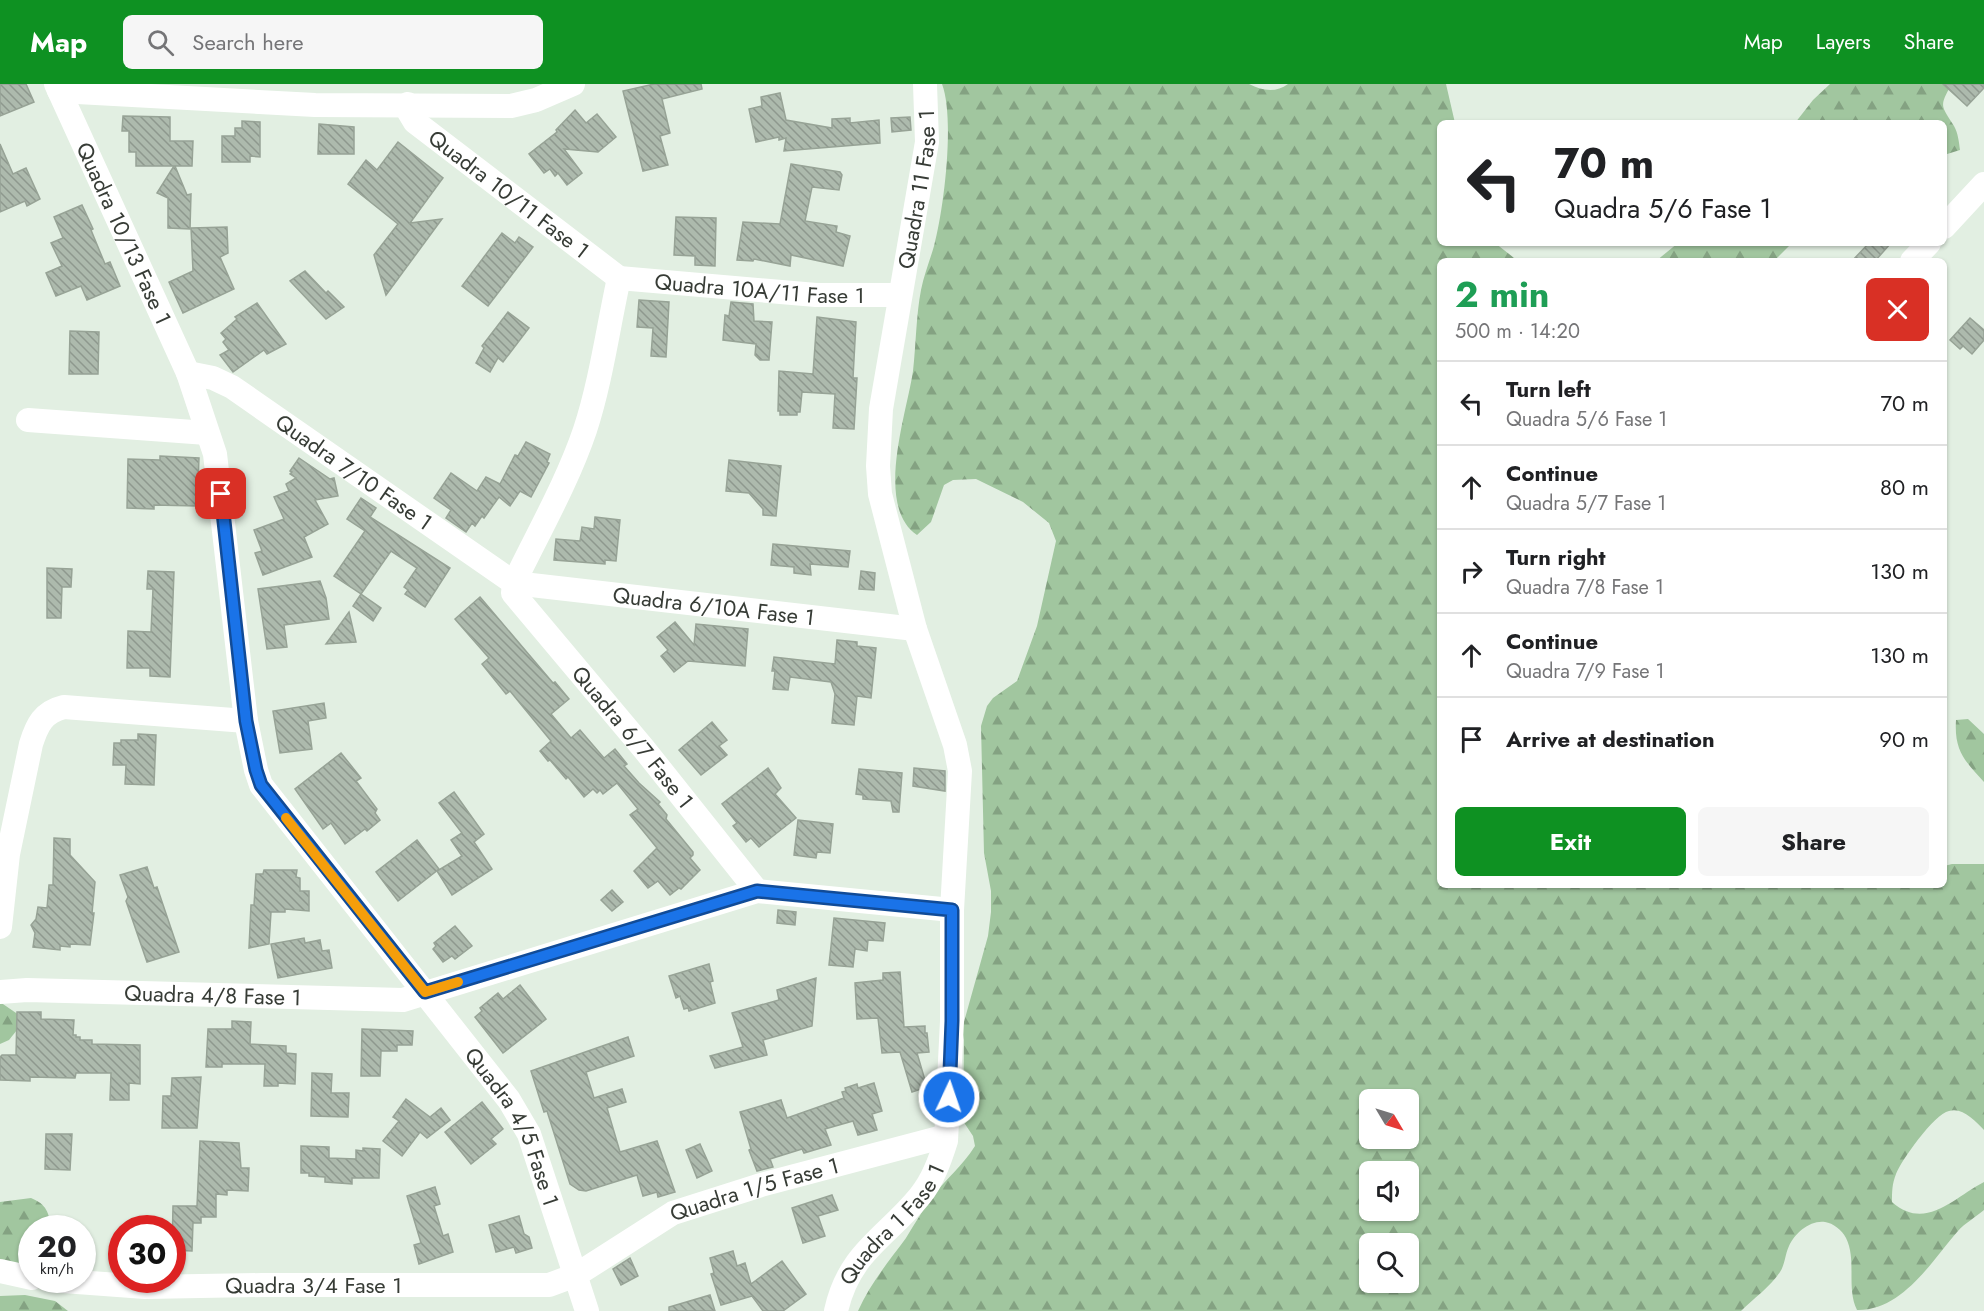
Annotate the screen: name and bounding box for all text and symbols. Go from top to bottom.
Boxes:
search box [123,15,543,69]
text: Map [30,22,87,63]
icon: search [144,26,177,59]
text: Search here [192,26,304,58]
text: Map [1744,27,1783,57]
text: Layers [1816,27,1871,57]
text: Share [1904,27,1954,57]
street label: Quadra 11 Fase 1 [889,109,943,271]
street label: Quadra 10/11 Fase 1 [422,122,596,266]
text: 70 m [1554,133,1654,194]
street label: Quadra 10/13 Fase 1 [69,137,180,330]
icon: left [1455,144,1533,222]
text: Quadra 5/6 Fase 1 [1554,189,1772,228]
street label: Quadra 10A/11 Fase 1 [653,265,865,311]
text: 2 min [1455,268,1550,320]
button: close [1866,278,1929,341]
text: 500 m · 14:20 [1455,317,1580,346]
text: Turn left [1506,373,1591,405]
icon: left [1455,387,1488,420]
text: 70 m [1880,387,1929,419]
text: Quadra 5/6 Fase 1 [1506,405,1667,434]
street label: Quadra 7/10 Fase 1 [269,406,439,538]
text: Continue [1506,457,1598,489]
pin [195,468,246,519]
icon: ahead [1455,471,1488,504]
text: 80 m [1880,471,1929,503]
icon: arrive [204,477,237,510]
text: Quadra 5/7 Fase 1 [1506,489,1666,518]
text: Turn right [1506,541,1606,573]
icon: right [1455,555,1488,588]
text: 130 m [1870,555,1929,587]
text: Quadra 7/8 Fase 1 [1506,573,1664,602]
street label: Quadra 6/10A Fase 1 [611,578,816,633]
text: Continue [1506,625,1598,657]
icon: ahead [1455,639,1488,672]
text: 130 m [1870,639,1929,671]
text: Quadra 7/9 Fase 1 [1506,657,1665,686]
street label: Quadra 6/7 Fase 1 [564,658,701,815]
icon: arrive [1455,723,1488,756]
text: Arrive at destination [1506,723,1715,755]
text: 90 m [1879,723,1929,755]
button: Exit [1455,807,1686,876]
button: Share [1698,807,1929,876]
street label: Quadra 4/8 Fase 1 [124,977,302,1013]
street label: Quadra 4/5 Fase 1 [457,1040,567,1210]
position arrow [917,1065,981,1129]
north arrow [1359,1089,1419,1149]
map controls [1359,1089,1419,1293]
street label: Quadra 1/5 Fase 1 [666,1149,842,1229]
street label: Quadra 1 Fase 1 [831,1159,952,1291]
button: sound [1359,1161,1419,1221]
speed limit sign: 30 [108,1215,186,1293]
text: 20 [37,1225,77,1268]
button: search [1359,1233,1419,1293]
text: km/h [40,1258,74,1280]
street label: Quadra 3/4 Fase 1 [225,1269,402,1302]

